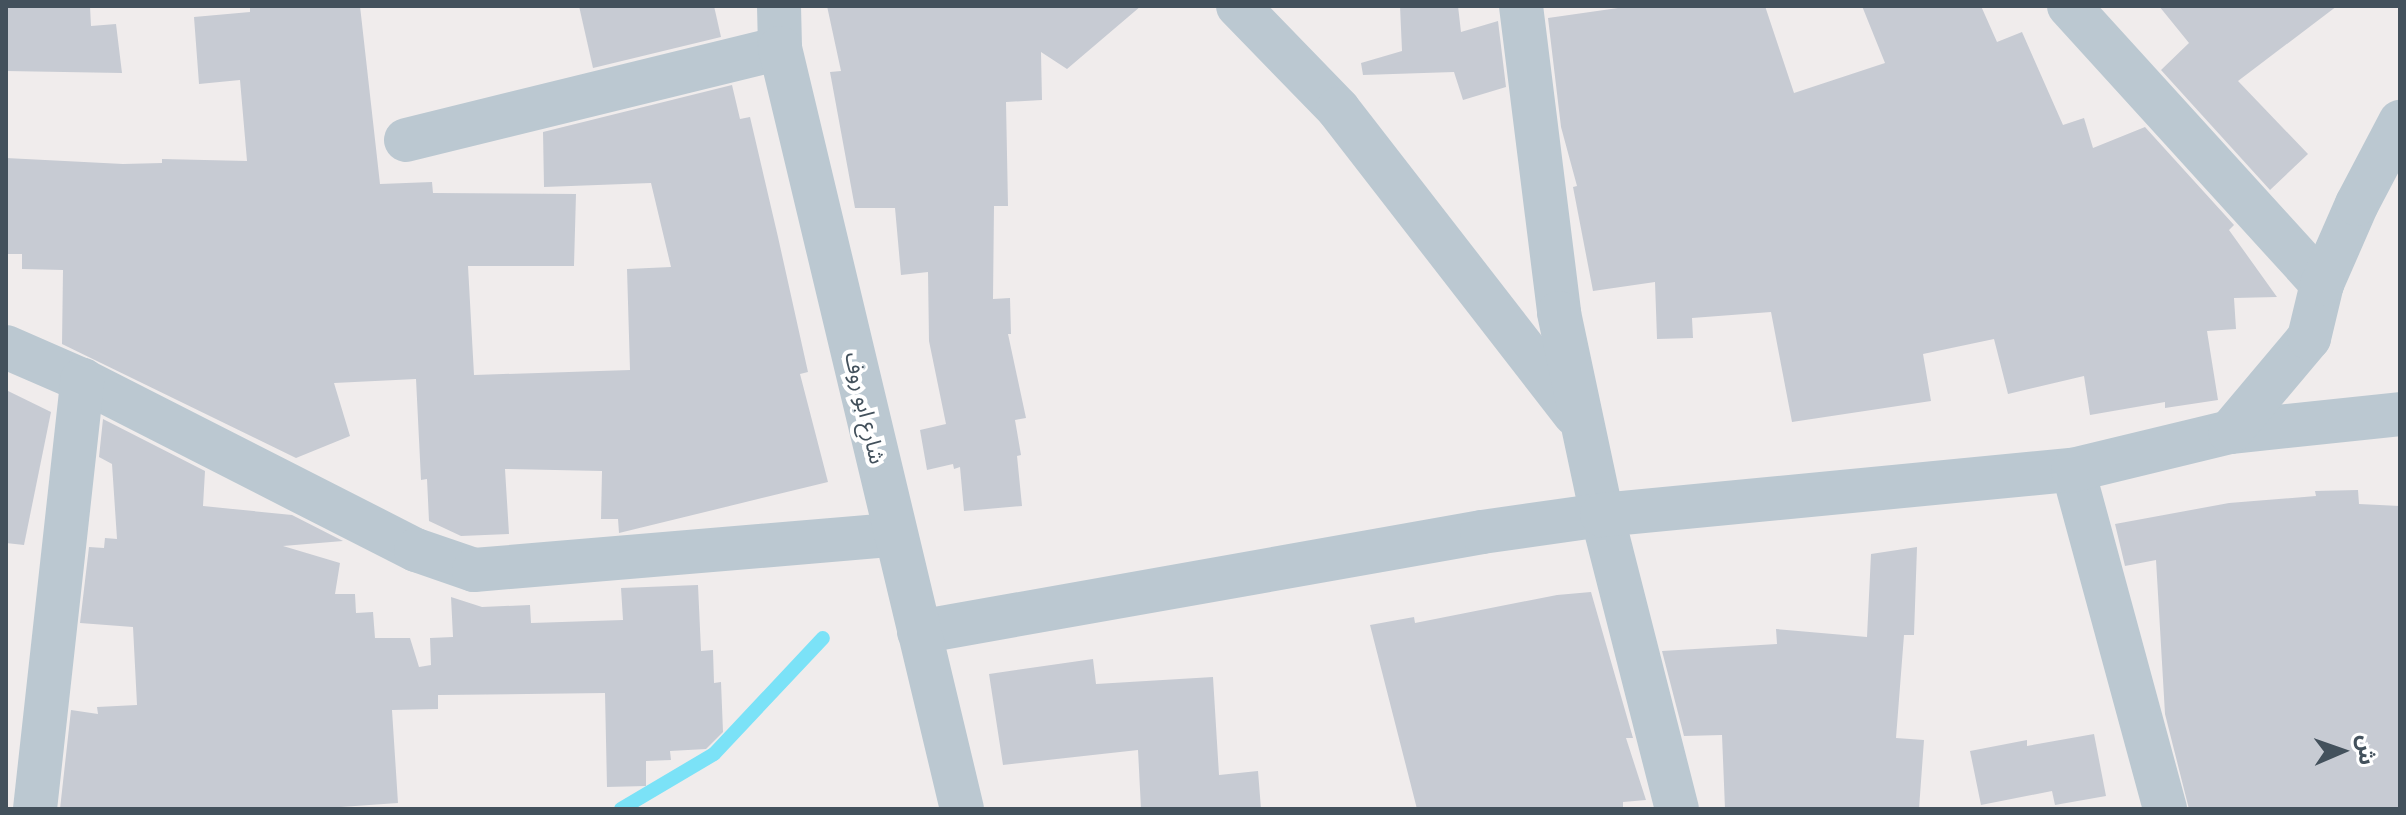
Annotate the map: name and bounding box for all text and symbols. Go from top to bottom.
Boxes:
street label: شارع ابو روف [839,349,891,467]
north arrow [2302,711,2382,791]
text: ش [2352,735,2381,766]

